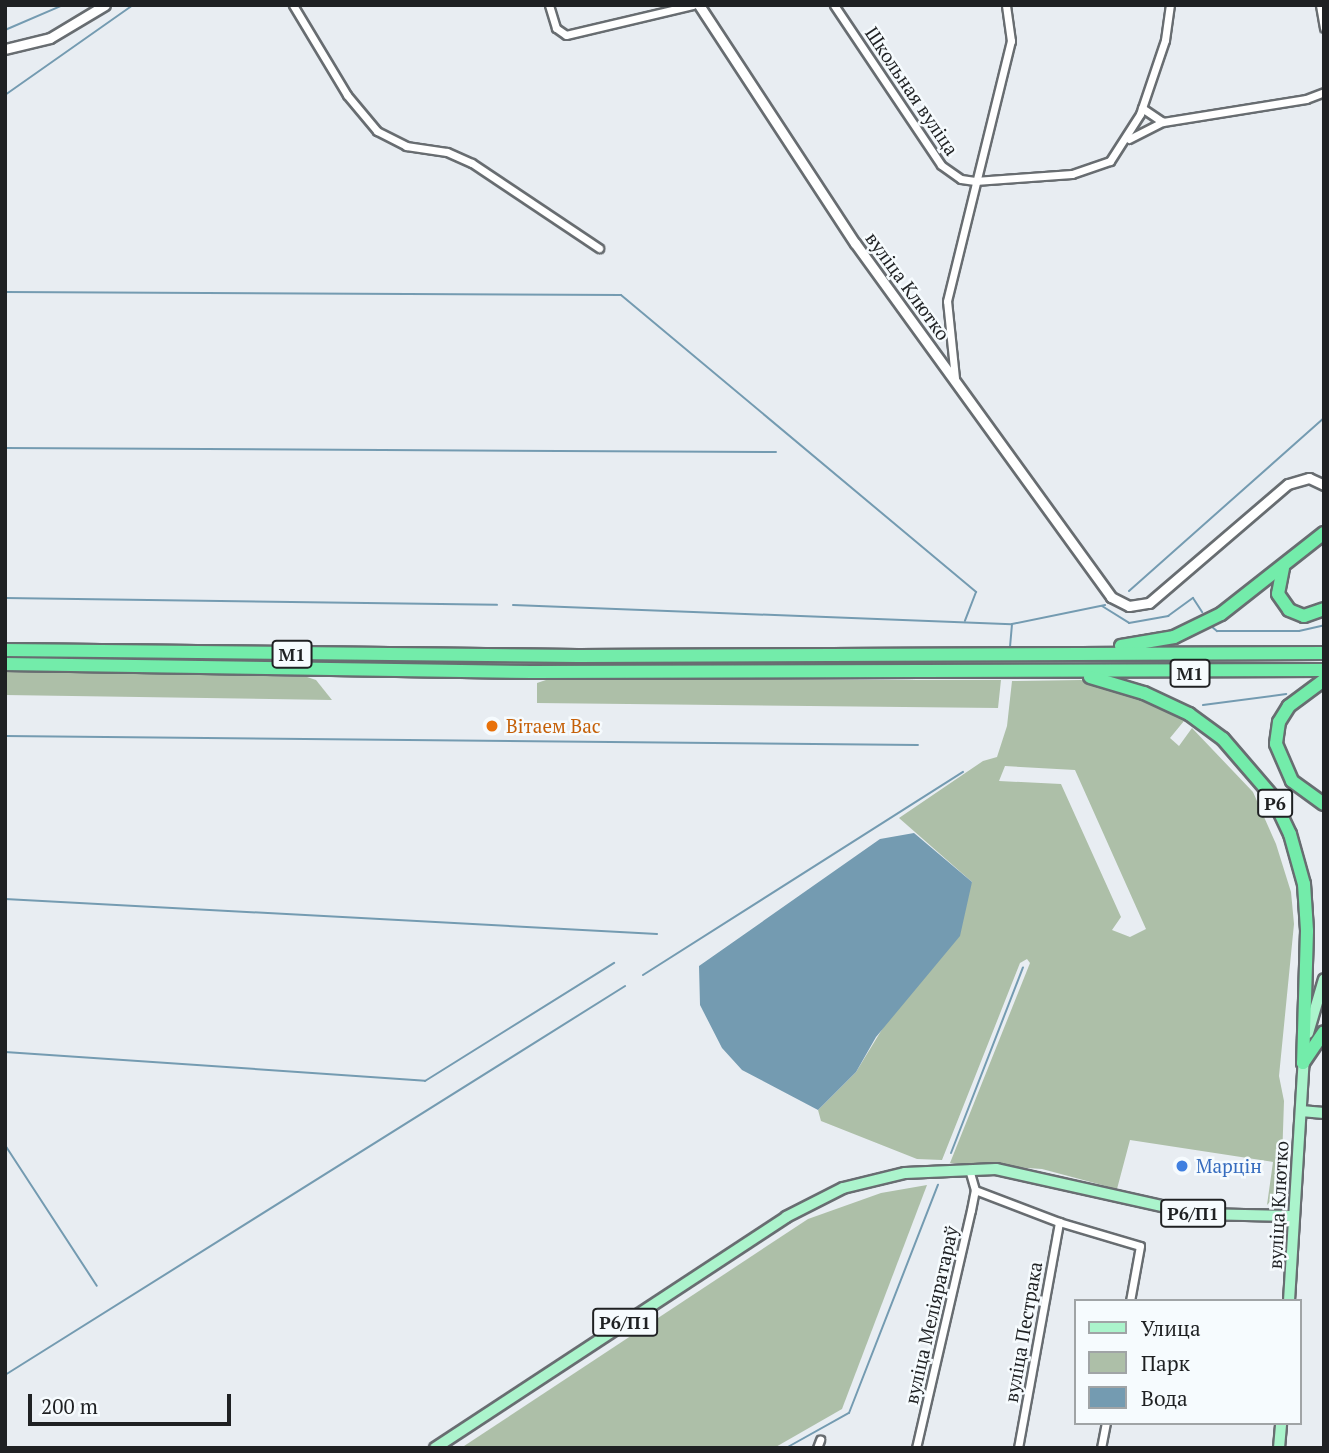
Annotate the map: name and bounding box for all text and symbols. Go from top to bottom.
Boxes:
street label: Школьная вуліца [861,22,963,160]
street label: вуліца Клютко [861,227,955,345]
road number: М1 [271,640,313,668]
road number: М1 [1169,658,1211,688]
place label: Вітаем Вас [506,715,601,737]
marker: Вітаем Вас [484,718,500,734]
road number: Р6 [1256,788,1294,818]
street label: вуліца Клютко [1263,1140,1293,1270]
place label: Марцін [1196,1155,1262,1177]
marker: Марцін [1174,1158,1190,1174]
road number: Р6/П1 [1160,1198,1226,1228]
street label: вуліца Меліяратараў [899,1224,963,1406]
street label: вуліца Пестрака [999,1260,1047,1404]
legend [1074,1299,1301,1425]
road number: Р6/П1 [592,1308,658,1336]
text: Улица [1141,1314,1201,1342]
text: Парк [1141,1349,1190,1377]
scale bar [32,1380,234,1424]
text: Вода [1141,1384,1188,1412]
text: 200 m [41,1392,98,1420]

